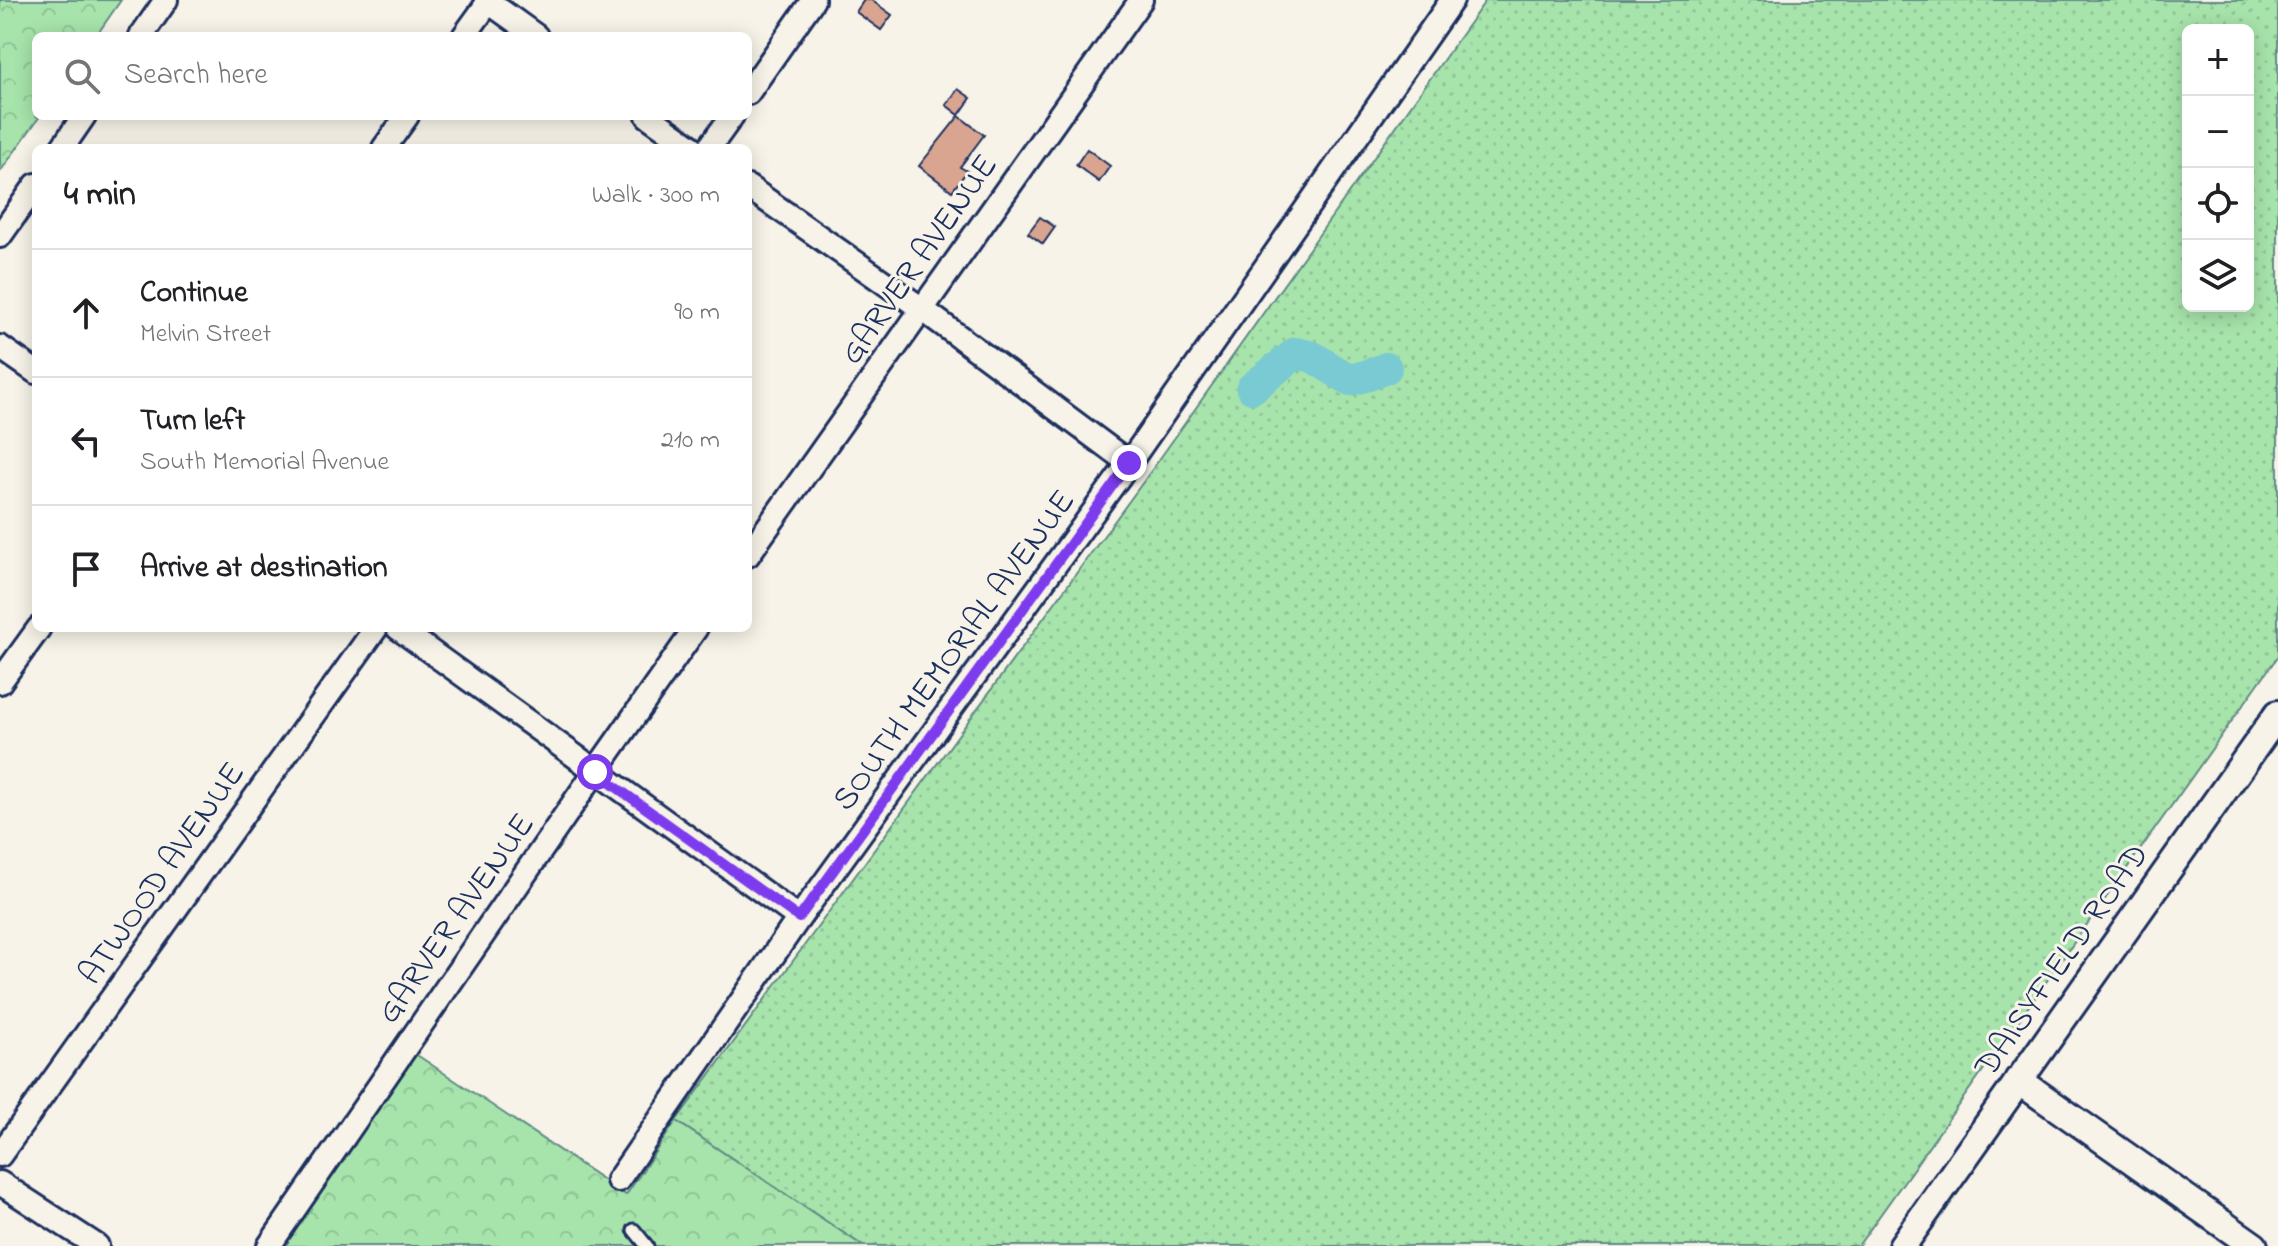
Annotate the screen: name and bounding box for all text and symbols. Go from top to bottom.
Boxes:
map controls [2182,24,2254,312]
button: + [2182,24,2254,96]
search box [32,32,752,120]
icon: search [60,54,104,98]
text: Search here [124,54,268,98]
button: − [2182,96,2254,168]
street label: GARVER AVENUE [829,145,1012,376]
button: locate [2182,168,2254,240]
text: 4 min [64,171,136,221]
text: Walk · 300 m [592,177,720,215]
button: layers [2182,240,2254,312]
text: Continue [140,272,248,316]
icon: ahead [64,291,108,335]
text: 90 m [674,294,720,332]
text: Melvin Street [140,316,271,354]
text: Turn left [140,400,245,444]
icon: left [64,419,108,463]
text: 210 m [661,422,720,460]
text: South Memorial Avenue [140,444,389,482]
route end [1111,445,1147,481]
street label: SOUTH MEMORIAL AVENUE [821,480,1089,823]
icon: arrive [64,547,108,591]
text: Arrive at destination [140,547,388,591]
street label: ATWOOD AVENUE [67,752,259,996]
route start [577,754,613,790]
street label: GARVER AVENUE [366,804,549,1035]
street label: DAISYFIELD ROAD [1963,834,2163,1089]

